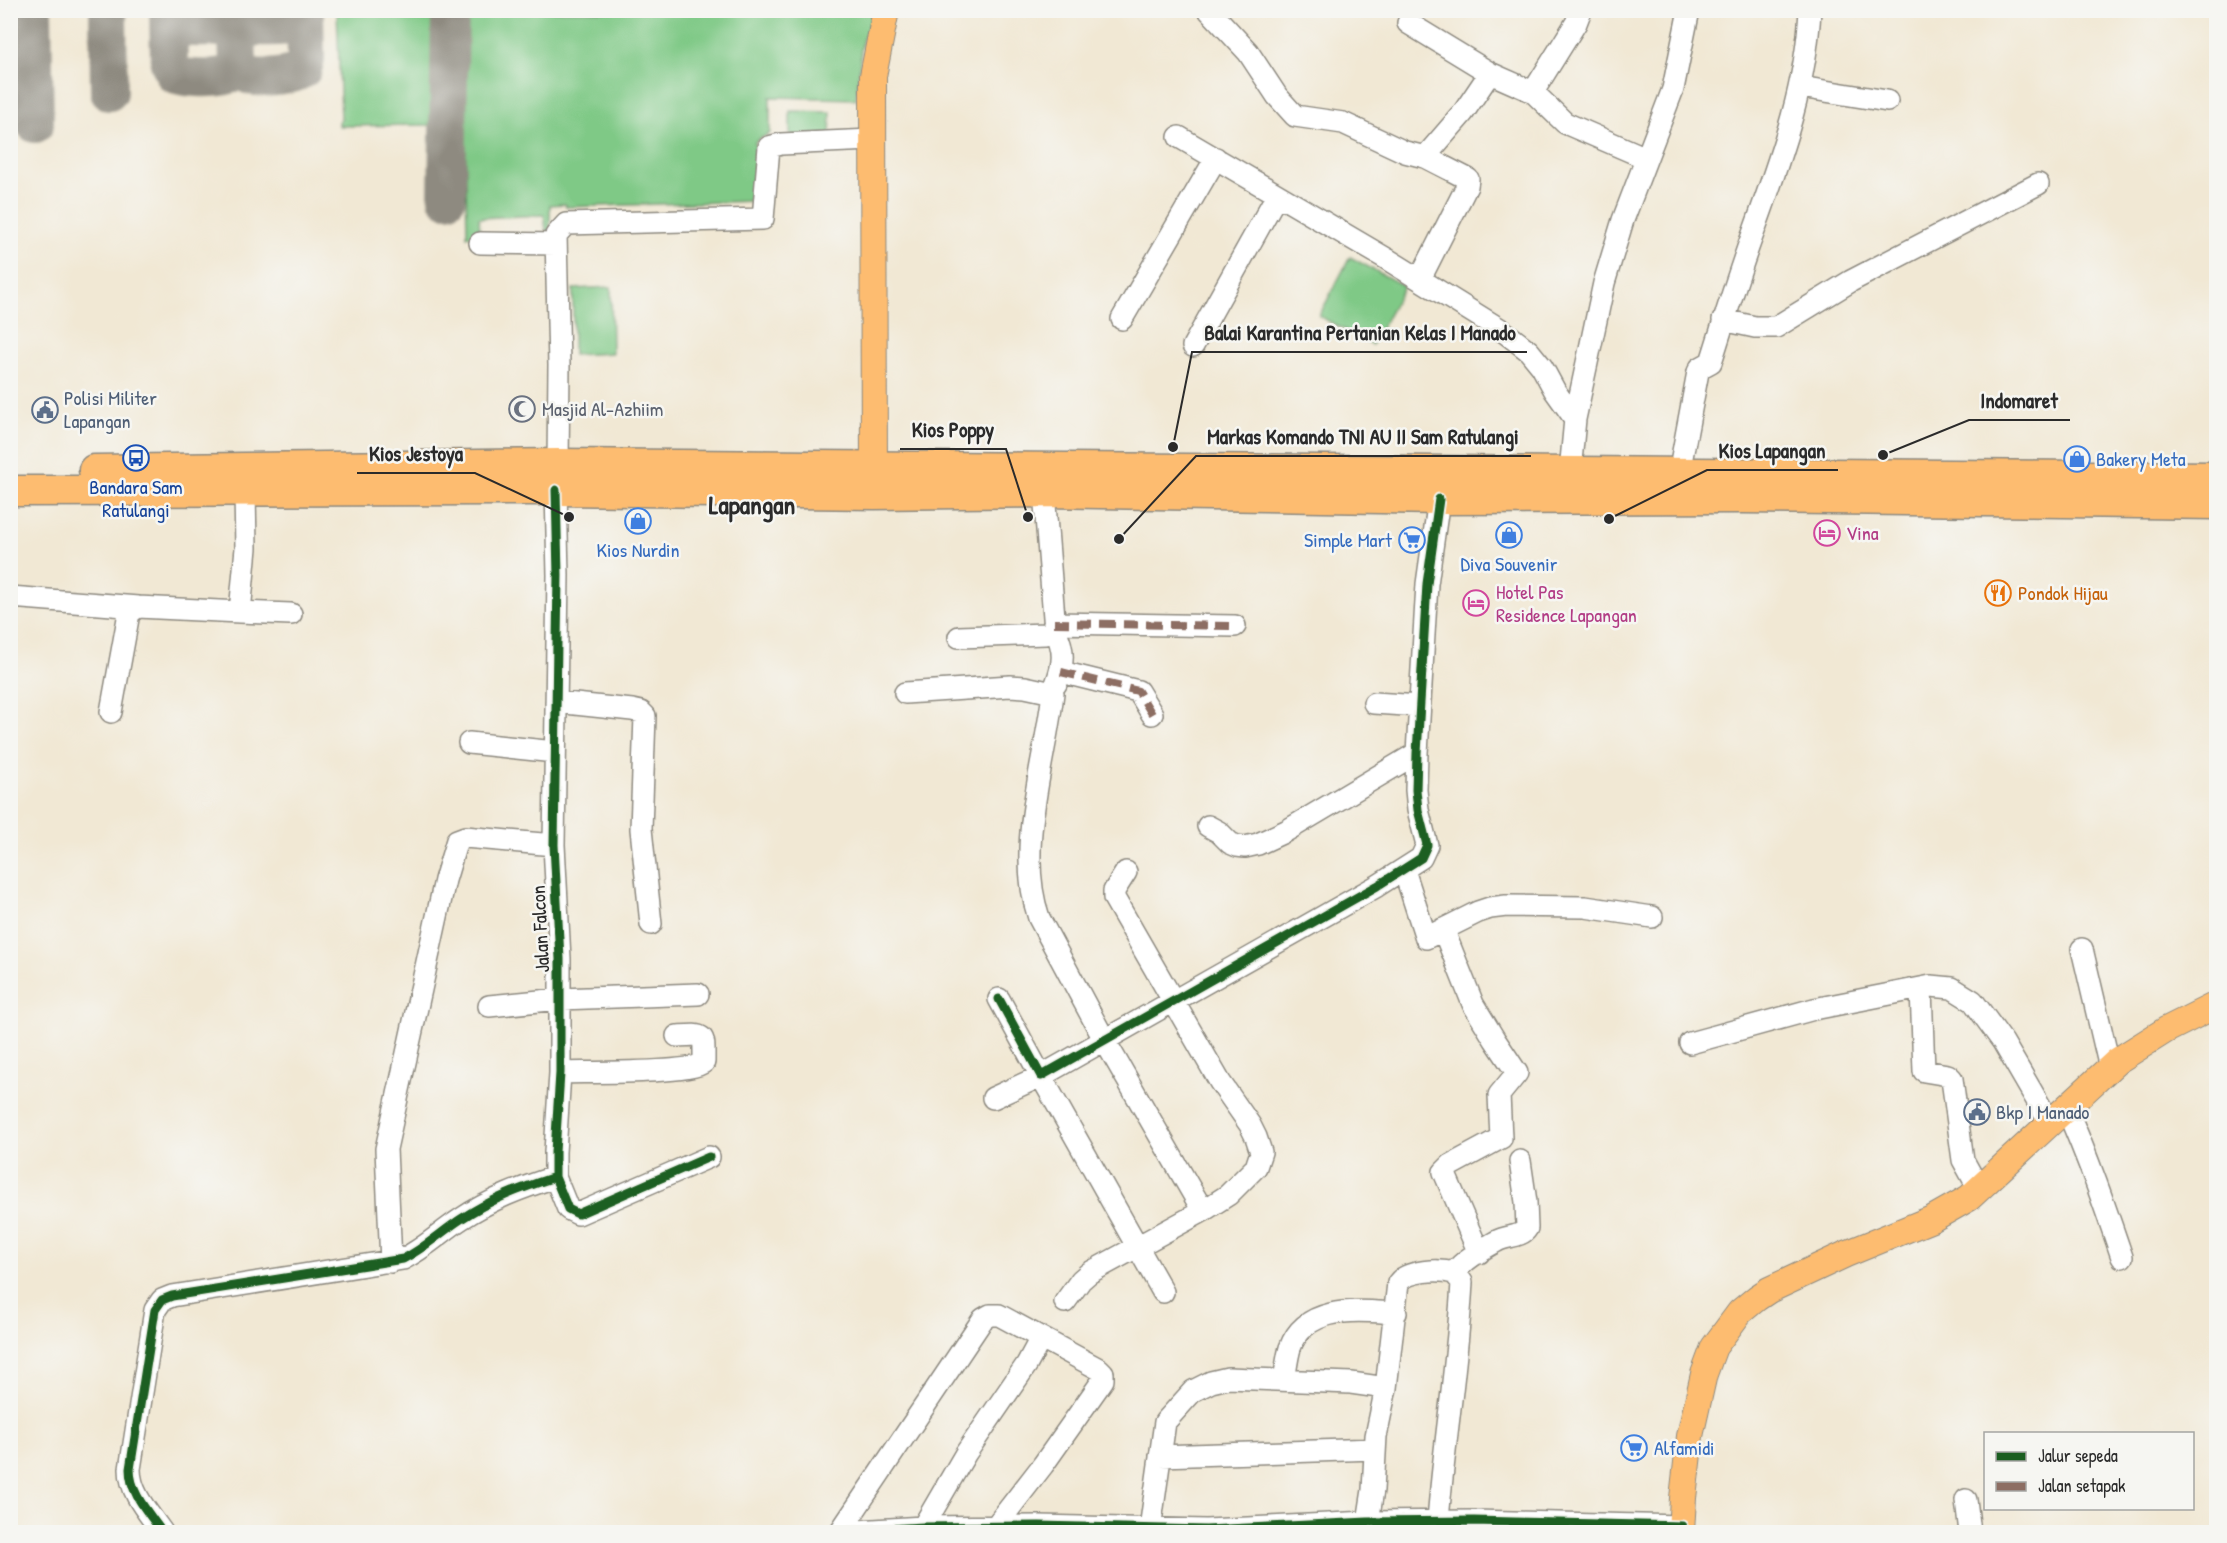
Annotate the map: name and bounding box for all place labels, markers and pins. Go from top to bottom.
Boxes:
callout: Balai Karantina Pertanian Kelas I Manado [1192,313,1527,352]
callout: Indomaret [1969,381,2070,420]
place label: Polisi Militer Lapangan [64,384,157,434]
mosque icon: Masjid Al-Azhiim [507,394,537,424]
public building icon: Polisi Militer Lapangan [30,395,60,425]
place label: Masjid Al-Azhiim [542,395,663,422]
callout: Kios Poppy [900,410,1006,449]
callout: Markas Komando TNI AU II Sam Ratulangi [1196,417,1531,456]
callout: Kios Lapangan [1707,431,1838,470]
callout: Kios Jestoya [357,434,475,473]
bus stop icon: Bandara Sam Ratulangi [121,443,151,473]
shop icon: Bakery Meta [2062,444,2092,474]
place label: Bakery Meta [2096,445,2186,472]
place label: Bandara Sam Ratulangi [89,473,183,523]
shop icon: Kios Nurdin [623,506,653,536]
hotel icon: Vina [1812,518,1842,548]
place label: Vina [1846,519,1879,546]
shop icon: Diva Souvenir [1494,520,1524,550]
supermarket icon: Simple Mart [1397,525,1427,555]
place label: Simple Mart [1304,526,1393,553]
place label: Kios Nurdin [597,536,679,563]
place label: Diva Souvenir [1461,550,1558,577]
place label: Hotel Pas Residence Lapangan [1496,578,1637,628]
restaurant icon: Pondok Hijau [1983,578,2013,608]
place label: Pondok Hijau [2018,579,2108,606]
hotel icon: Hotel Pas Residence Lapangan [1461,588,1491,618]
public building icon: Bkp I Manado [1962,1097,1992,1127]
place label: Bkp I Manado [1996,1098,2089,1125]
supermarket icon: Alfamidi [1619,1433,1649,1463]
place label: Alfamidi [1654,1434,1714,1461]

